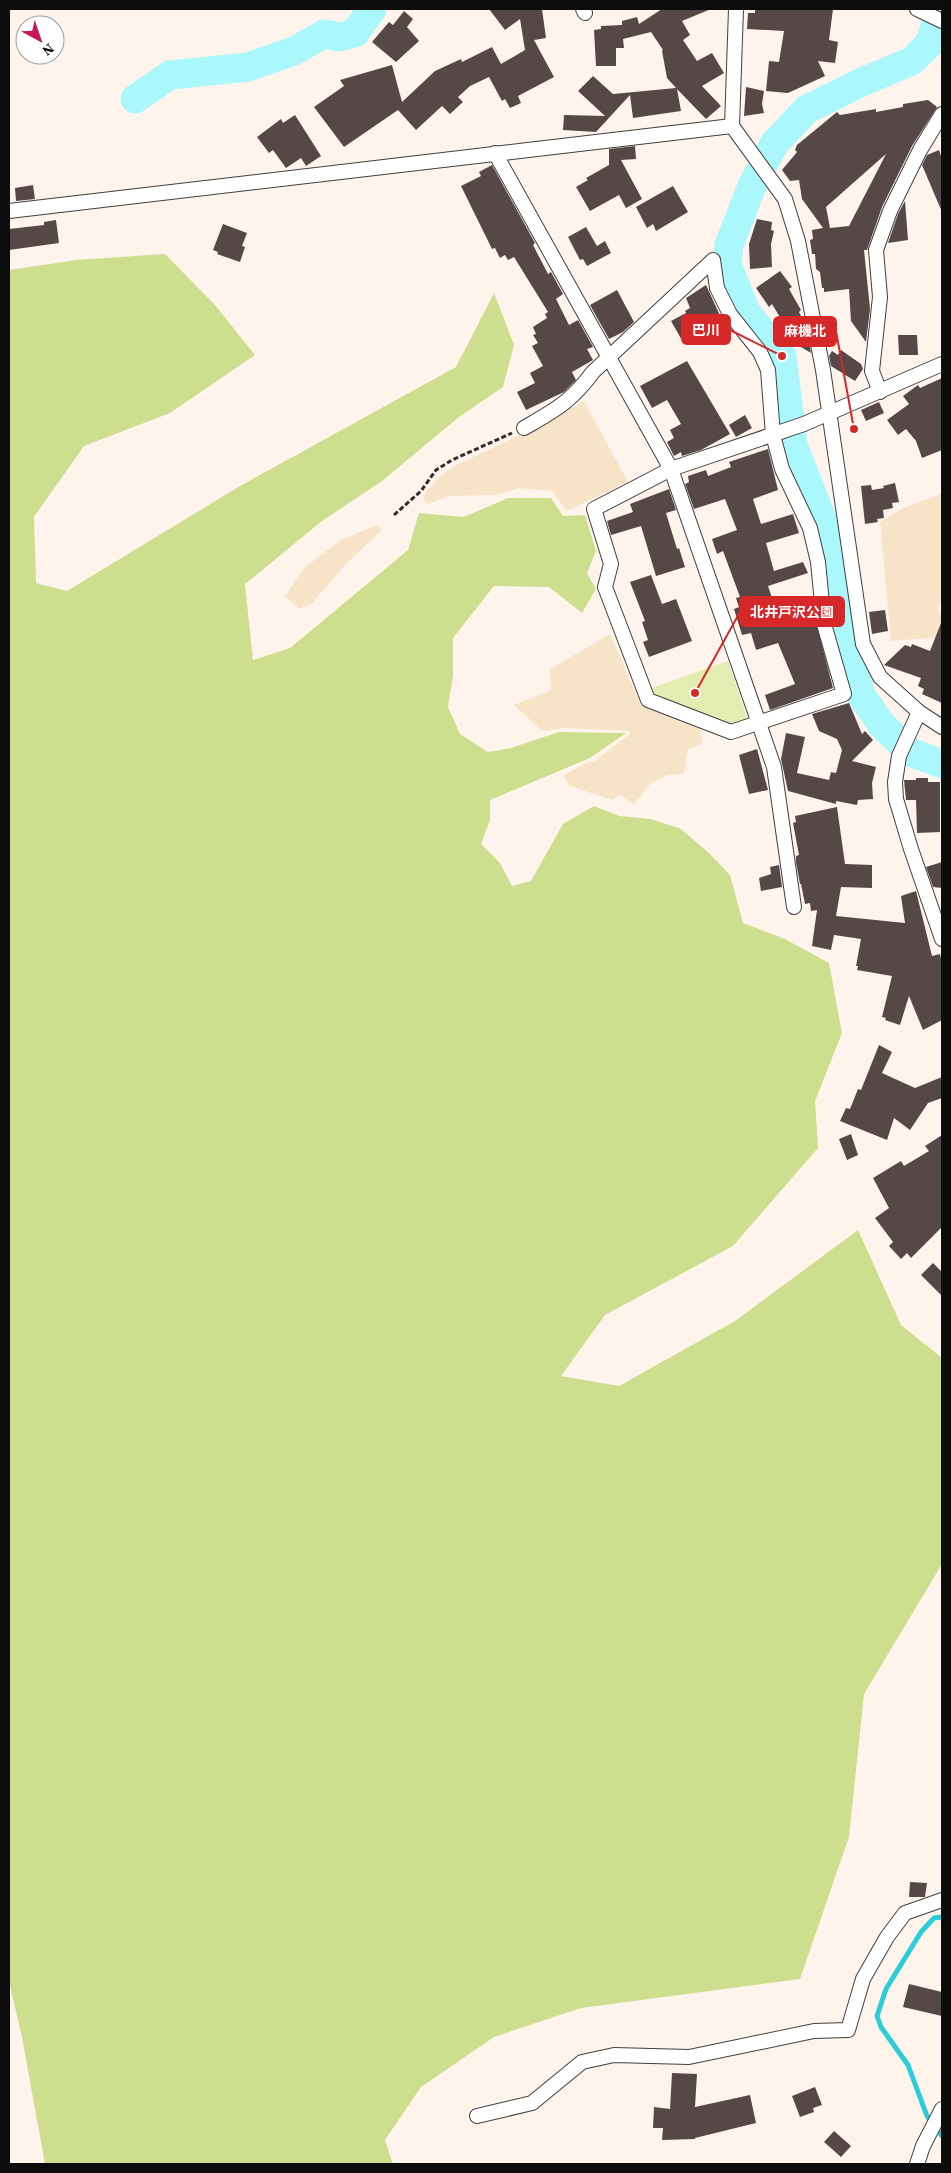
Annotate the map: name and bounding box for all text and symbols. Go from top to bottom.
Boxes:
north arrow [15,15,65,65]
text: N [38,39,59,61]
callout: 巴川 [682,315,730,344]
callout: 麻機北 [774,317,836,346]
text: 巴川 [692,320,720,340]
text: 麻機北 [784,321,826,341]
callout: 北井戸沢公園 [740,597,844,626]
text: 北井戸沢公園 [750,602,834,622]

